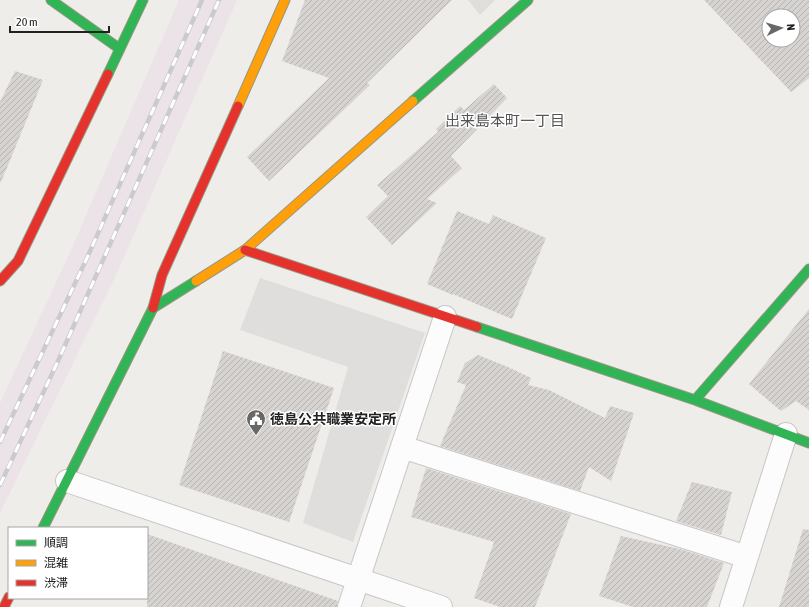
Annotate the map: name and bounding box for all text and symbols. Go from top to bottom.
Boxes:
scale bar [10,8,109,34]
north arrow [761,8,801,48]
text: 20 m [16,15,38,29]
text: N [785,23,797,31]
district label: 出来島本町一丁目 [445,112,565,129]
public building icon: 徳島公共職業安定所 [245,408,267,436]
place label: 徳島公共職業安定所 [270,411,396,427]
legend [8,527,148,599]
text: 順調 [44,536,68,550]
text: 混雑 [44,556,68,570]
text: 渋滞 [44,576,68,590]

